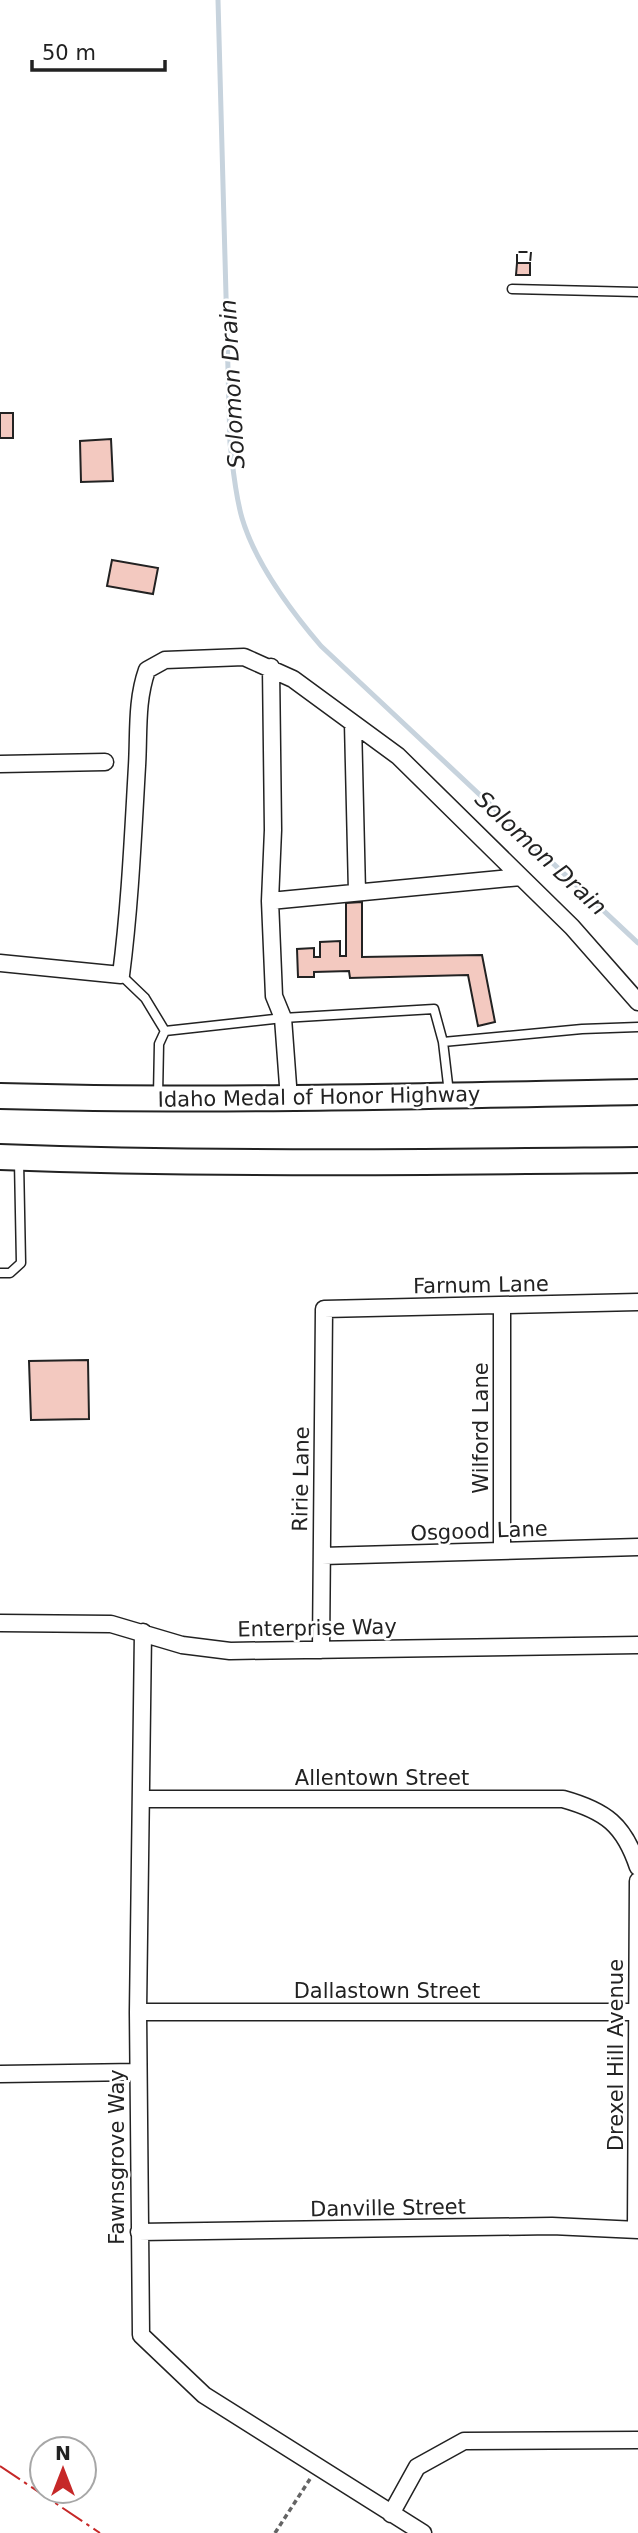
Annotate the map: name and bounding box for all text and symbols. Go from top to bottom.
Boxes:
scale bar [32,28,164,72]
text: 50 m [42,41,96,65]
water label: Solomon Drain [215,299,249,469]
water label: Solomon Drain [470,786,612,920]
street label: Idaho Medal of Honor Highway [157,1082,481,1112]
street label: Farnum Lane [413,1272,549,1298]
street label: Wilford Lane [469,1362,493,1494]
street label: Ririe Lane [288,1426,314,1532]
street label: Osgood Lane [410,1517,548,1545]
street label: Enterprise Way [237,1615,397,1641]
street label: Allentown Street [295,1766,469,1790]
street label: Drexel Hill Avenue [604,1959,628,2151]
street label: Dallastown Street [294,1979,480,2003]
street label: Fawnsgrove Way [105,2069,129,2245]
street label: Danville Street [310,2195,466,2221]
north arrow [28,2435,98,2505]
text: N [55,2442,71,2464]

